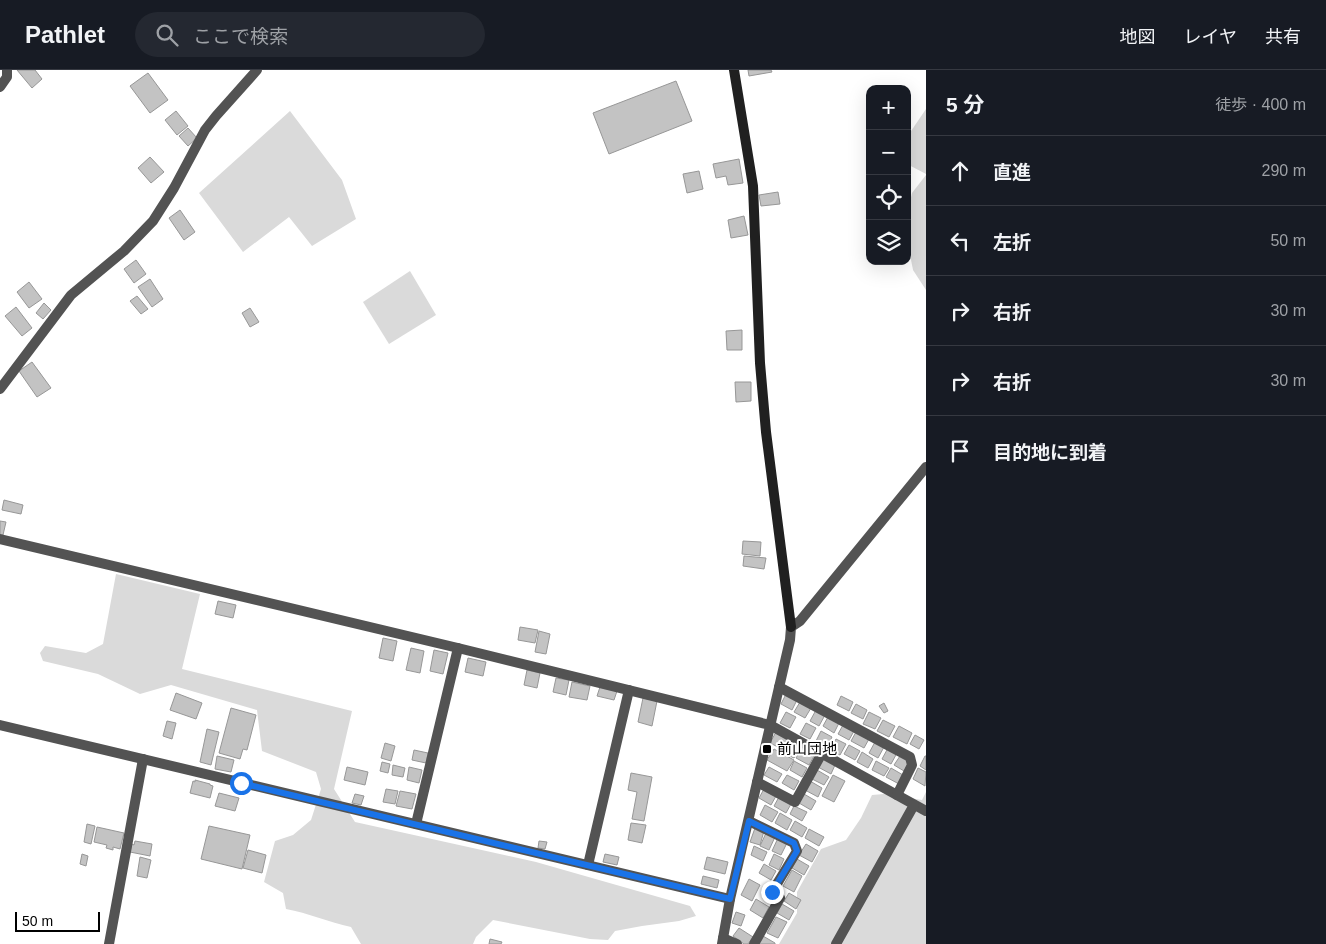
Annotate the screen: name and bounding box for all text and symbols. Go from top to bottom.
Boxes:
search box [135,12,485,57]
text: Pathlet [25,21,105,48]
icon: search [153,21,181,49]
text: ここで検索 [193,26,288,47]
text: 地図 [1120,27,1156,47]
text: レイヤ [1184,27,1237,47]
text: 共有 [1265,27,1301,47]
map controls [866,85,911,265]
button: + [866,85,911,130]
text: 5 分 [946,93,985,116]
text: 徒歩 · 400 m [1215,96,1306,113]
button: − [866,130,911,175]
icon: ahead [946,157,974,185]
text: 直進 [993,162,1031,183]
text: 290 m [1262,162,1306,179]
button: locate [866,175,911,220]
button: layers [866,220,911,265]
icon: left [946,227,974,255]
text: 左折 [993,232,1031,253]
text: 50 m [1270,232,1306,249]
icon: right [946,297,974,325]
text: 右折 [993,302,1031,323]
text: 30 m [1270,302,1306,319]
icon: right [946,367,974,395]
text: 右折 [993,372,1031,393]
text: 30 m [1270,372,1306,389]
icon: arrive [946,437,974,465]
text: 目的地に到着 [993,442,1107,463]
place label: 前山団地 [777,740,837,757]
marker: 前山団地 [761,743,773,755]
route start [230,772,253,795]
route end [761,881,784,904]
scale bar [15,909,100,932]
text: 50 m [22,913,53,929]

